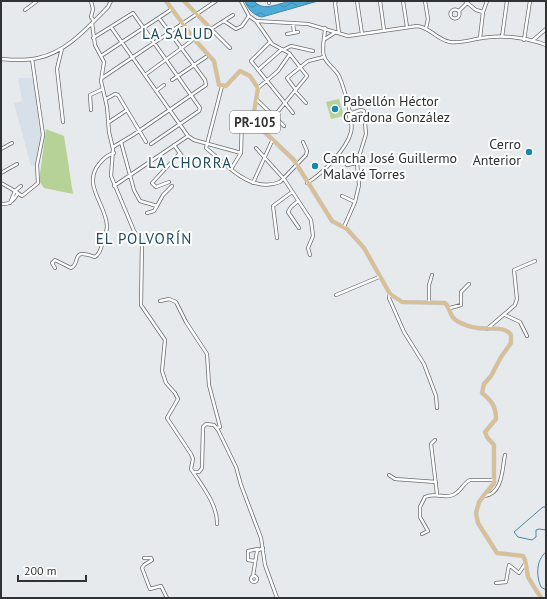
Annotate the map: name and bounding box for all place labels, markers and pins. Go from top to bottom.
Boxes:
place label: Pabellón Héctor Cardona González [343,92,450,126]
marker: Pabellón Héctor Cardona González [330,104,340,114]
place label: Cerro Anterior [473,135,521,169]
marker: Cerro Anterior [524,147,534,157]
place label: Cancha José Guillermo Malavé Torres [323,149,457,183]
marker: Cancha José Guillermo Malavé Torres [310,161,320,171]

